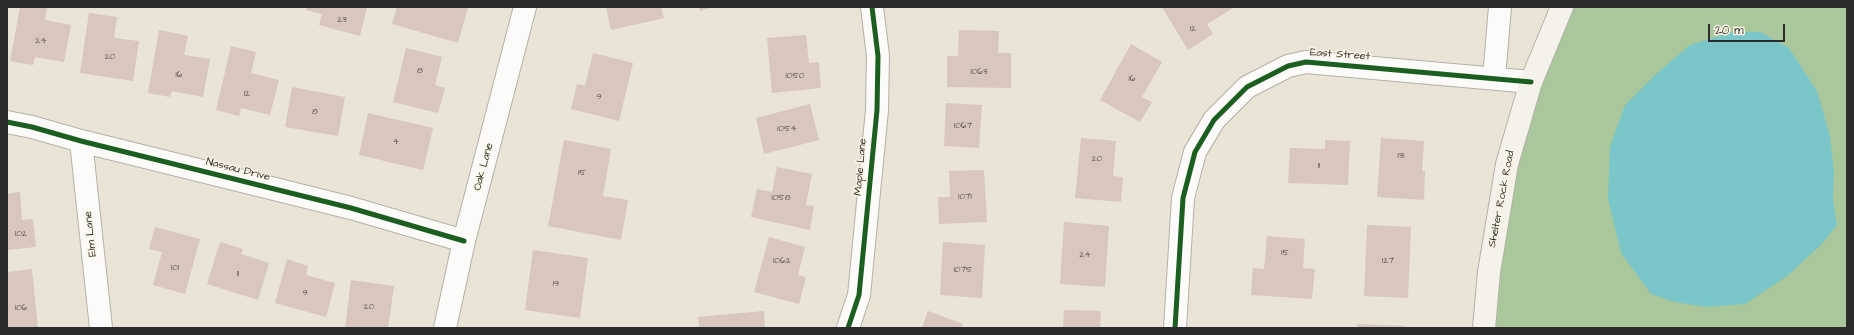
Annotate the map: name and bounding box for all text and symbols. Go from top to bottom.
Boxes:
house number: 23 [337,15,347,25]
scale bar [1710,16,1787,42]
text: 20 m [1715,22,1744,39]
house number: 12 [1190,24,1196,34]
house number: 24 [35,36,47,46]
street label: East Street [1309,46,1371,64]
house number: 20 [105,52,115,62]
house number: 8 [417,66,423,76]
house number: 1063 [970,67,988,77]
house number: 16 [176,70,182,80]
house number: 1050 [786,71,804,81]
house number: 16 [1129,74,1135,84]
house number: 12 [244,89,250,99]
house number: 9 [596,92,602,102]
house number: 8 [312,107,318,117]
house number: 1067 [954,121,972,131]
house number: 1054 [777,124,797,134]
house number: 4 [393,137,399,147]
street label: Maple Lane [852,138,870,196]
street label: Oak Lane [471,142,497,192]
street label: Shelter Rock Road [1486,149,1518,249]
house number: 131 [1398,151,1404,161]
house number: 20 [1092,154,1102,164]
street label: Nassau Drive [205,156,271,184]
house number: 11 [1318,161,1320,171]
house number: 15 [578,168,586,178]
house number: 1071 [958,192,972,202]
house number: 1058 [771,193,791,203]
street label: Elm Lane [82,211,100,257]
house number: 102 [15,229,27,239]
house number: 15 [1281,248,1289,258]
house number: 24 [1079,250,1091,260]
house number: 1062 [773,256,791,266]
house number: 127 [1382,256,1394,266]
house number: 101 [171,263,179,273]
house number: 1075 [954,265,972,275]
house number: 11 [237,269,239,279]
house number: 19 [553,279,559,289]
house number: 9 [302,288,308,298]
house number: 20 [364,302,374,312]
house number: 106 [15,303,27,313]

